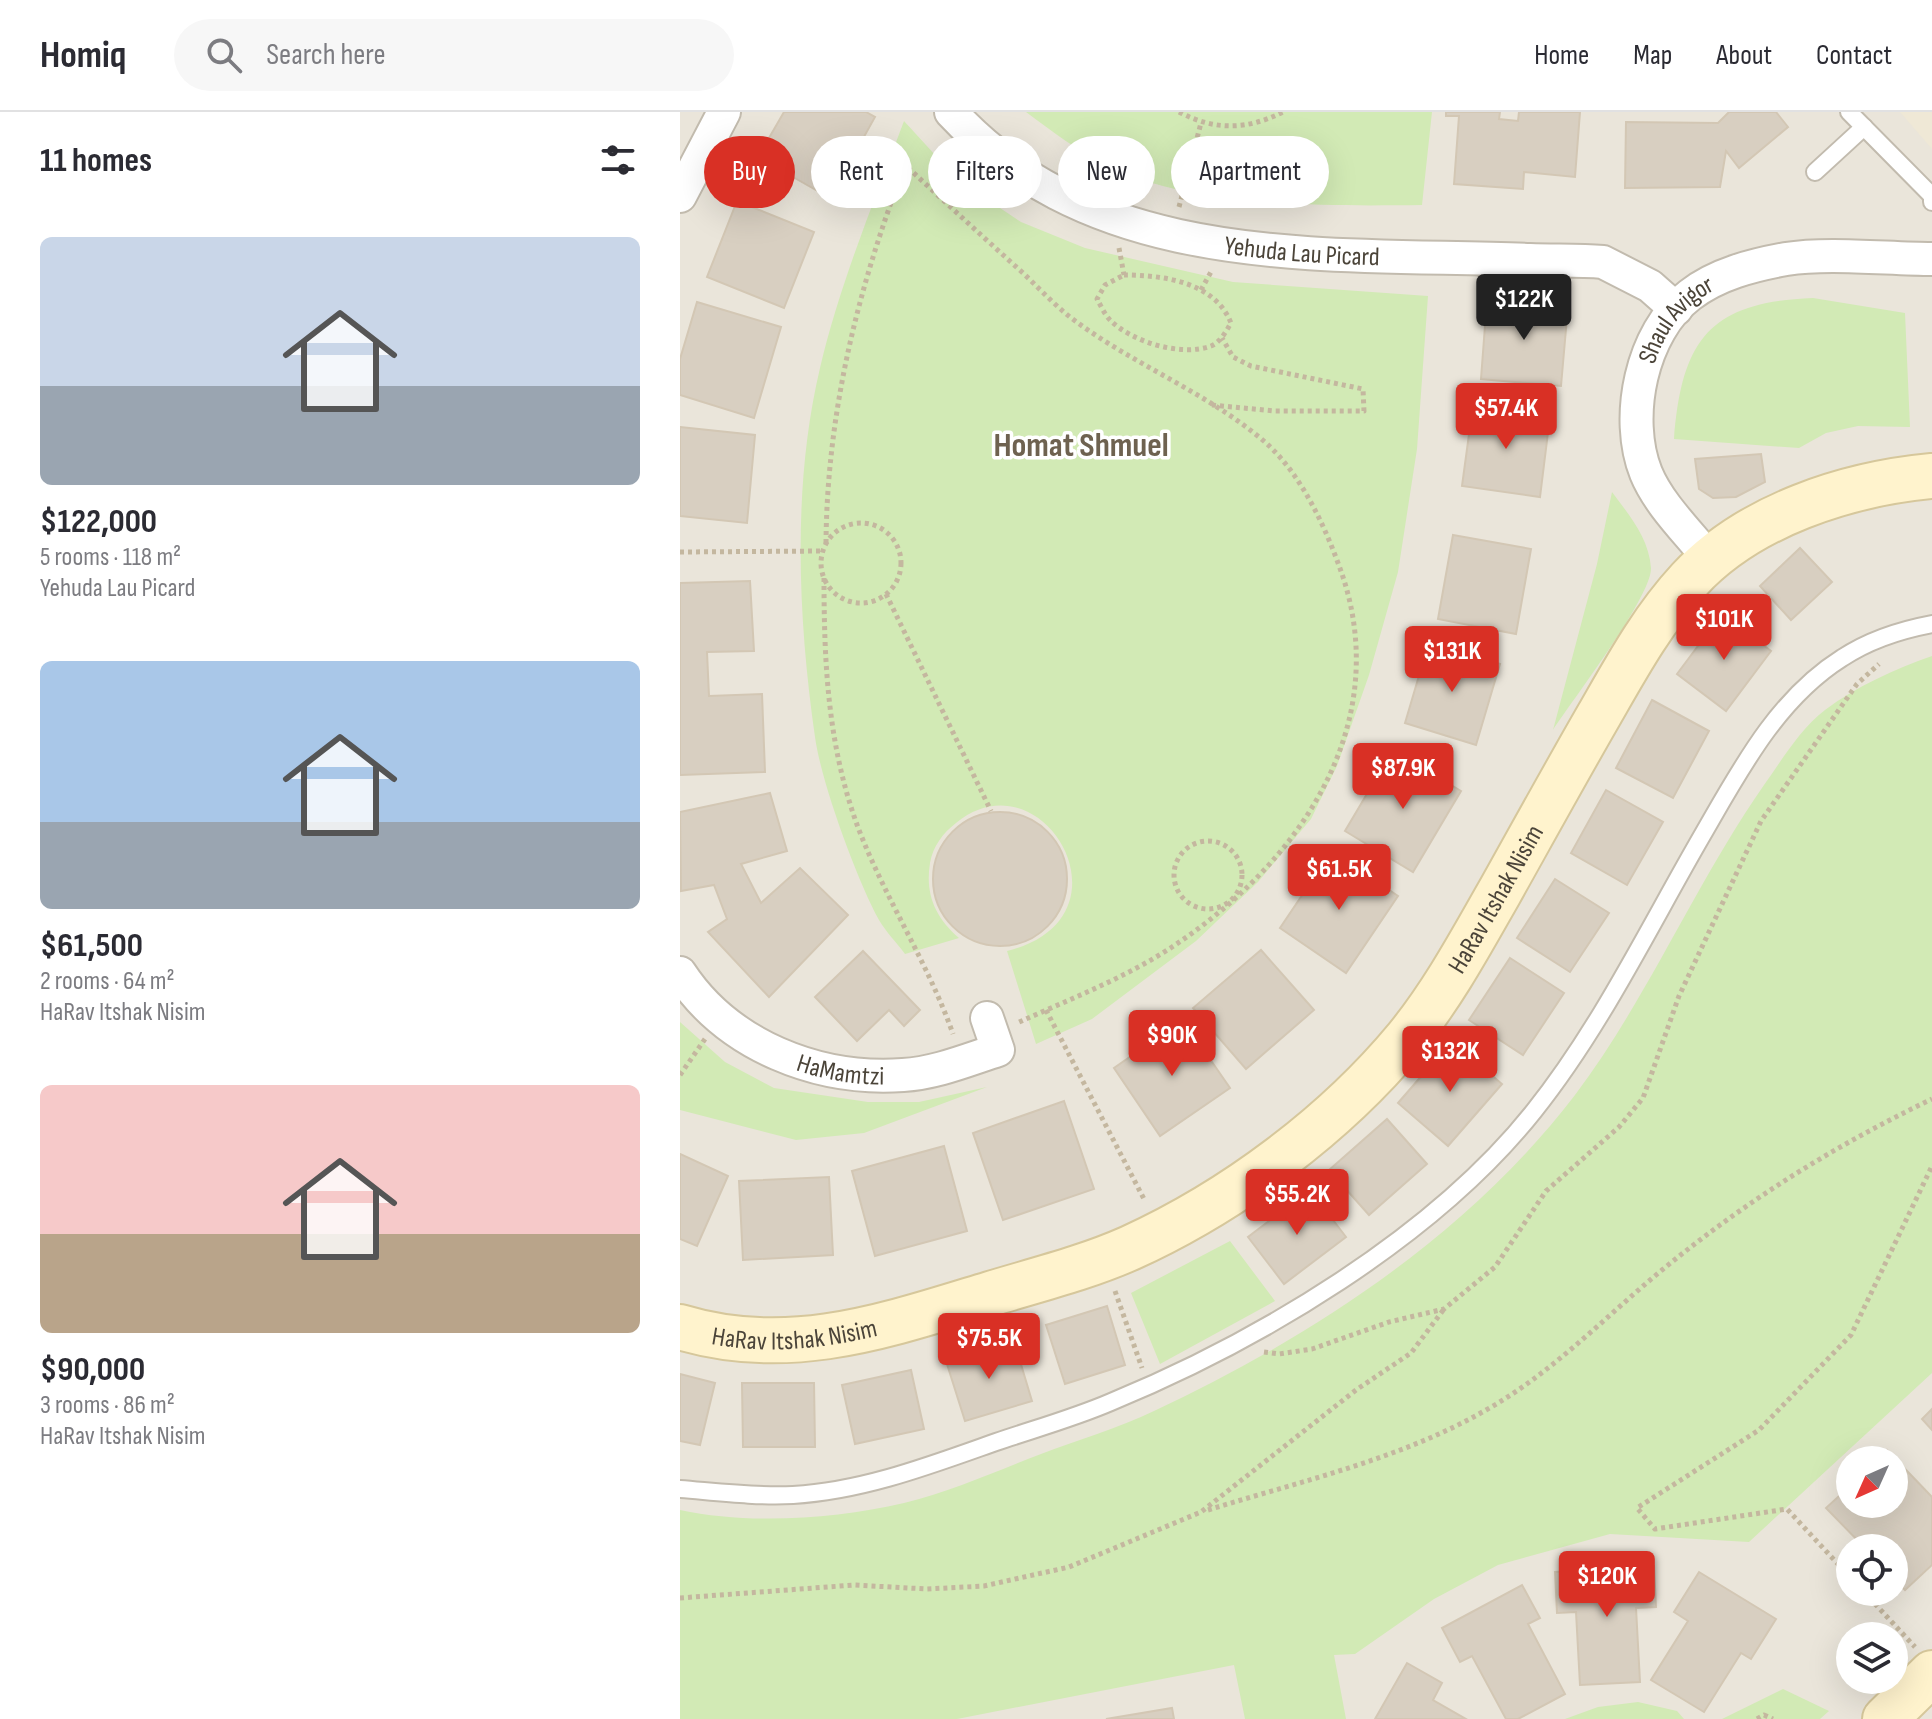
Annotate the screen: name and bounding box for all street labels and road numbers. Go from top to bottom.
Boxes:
street label: Yehuda Lau Picard [1222,230,1380,273]
street label: Shaul Avigor [1632,269,1719,368]
street label: HaRav Itshak Nisim [1442,820,1551,979]
street label: HaMamtzi [793,1048,884,1093]
street label: HaRav Itshak Nisim [709,1313,880,1357]

